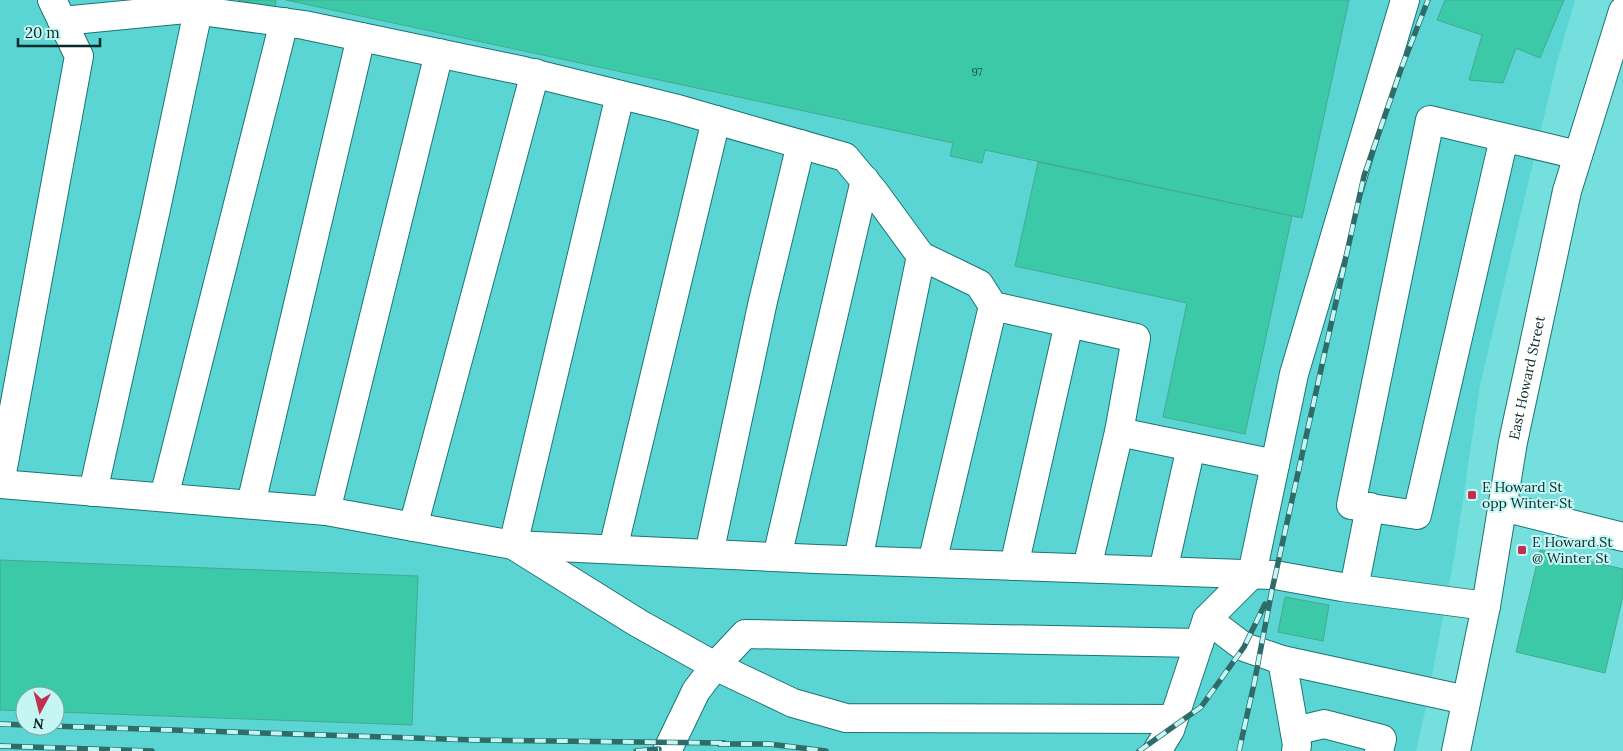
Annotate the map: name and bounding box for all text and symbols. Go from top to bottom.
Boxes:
scale bar [18,15,100,47]
text: 20 m [25,23,60,42]
house number: 97 [971,65,983,79]
street label: East Howard Street [1505,314,1549,441]
place label: E Howard St opp Winter St [1482,478,1573,512]
marker: E Howard St opp Winter St [1466,489,1478,501]
place label: E Howard St @ Winter St [1532,533,1613,567]
marker: E Howard St @ Winter St [1516,544,1528,556]
north arrow [15,686,65,736]
text: N [32,714,45,733]

